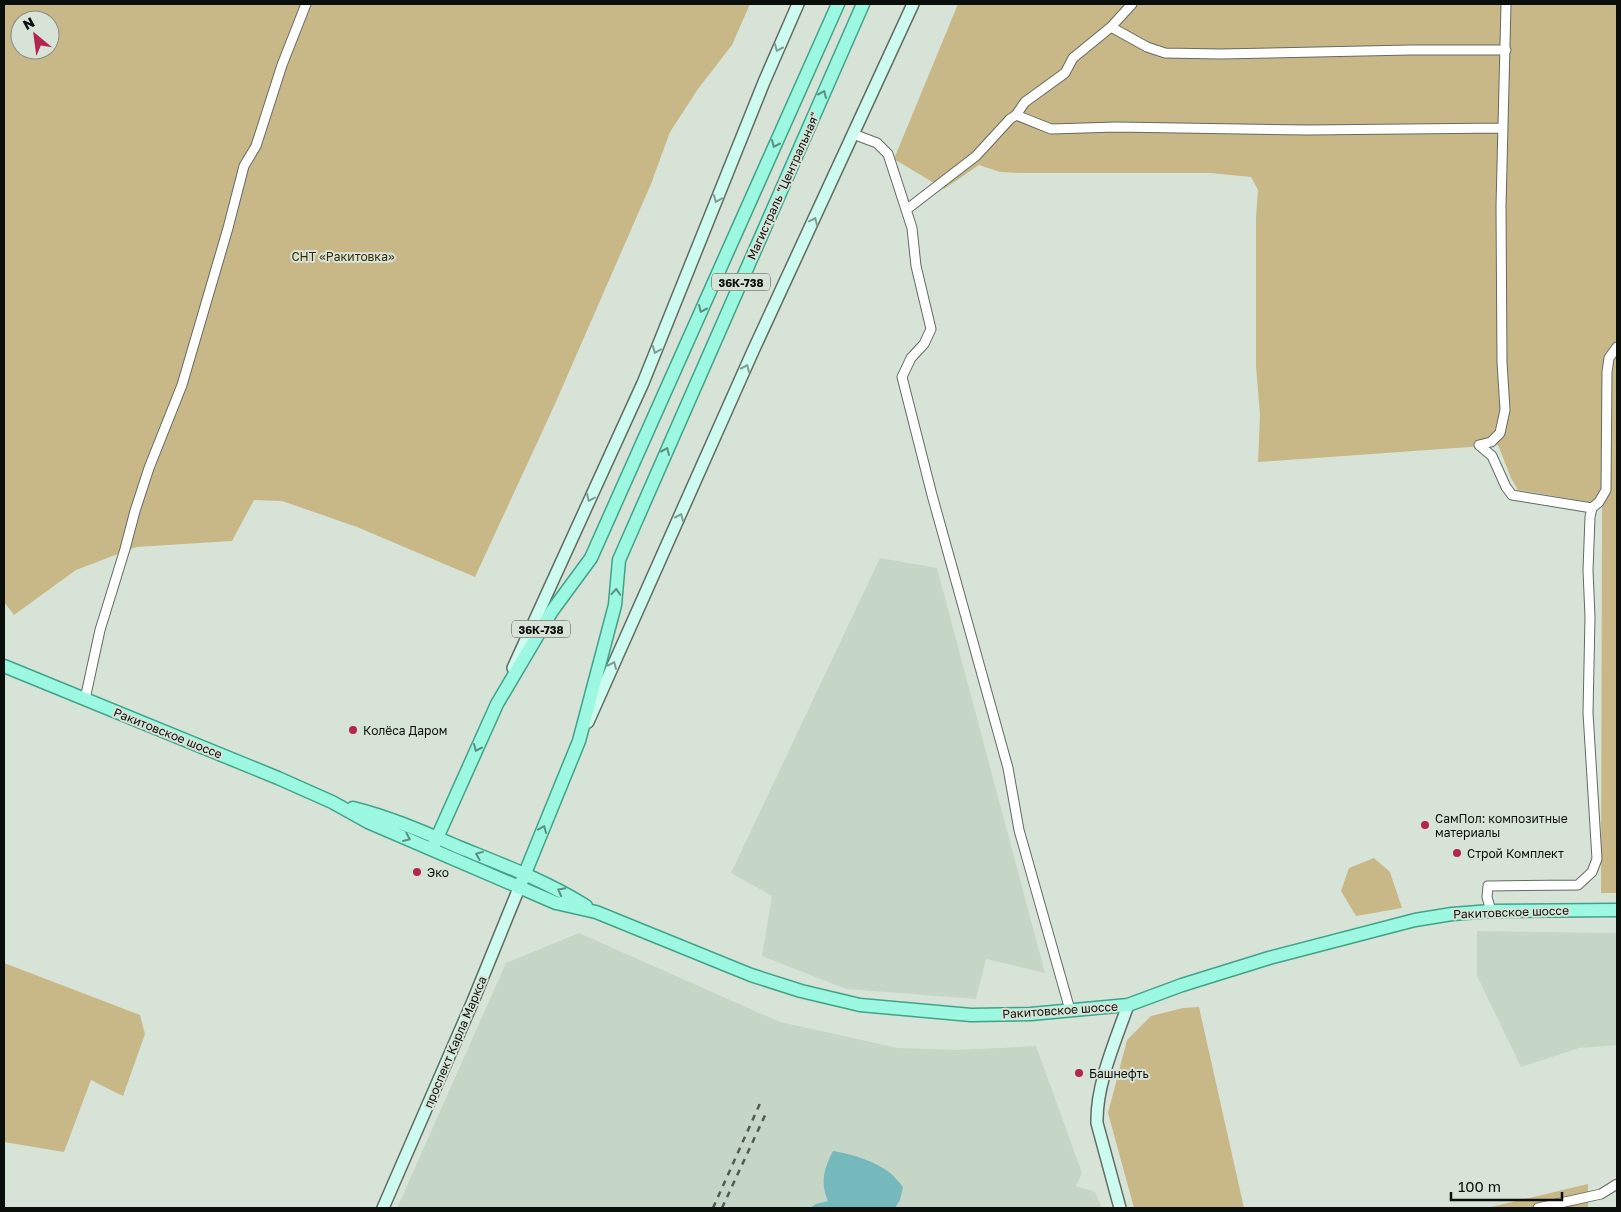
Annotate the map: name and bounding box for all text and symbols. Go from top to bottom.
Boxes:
north arrow [10,10,60,60]
text: N [20,13,37,33]
one-way arrow [774,43,785,52]
one-way arrow [817,90,828,99]
street label: Магистраль "Центральная" [744,110,822,262]
one-way arrow [771,139,782,148]
one-way arrow [712,194,723,203]
one-way arrow [807,217,817,226]
park label: СНТ «Ракитовка» [291,249,395,264]
road number: 36К-738 [712,274,770,290]
one-way arrow [698,304,709,313]
one-way arrow [652,345,662,353]
one-way arrow [739,364,750,373]
one-way arrow [660,447,671,456]
one-way arrow [586,493,597,502]
one-way arrow [673,513,684,522]
one-way arrow [611,588,622,596]
road number: 36К-738 [512,620,570,638]
one-way arrow [607,661,618,670]
street label: Ракитовское шоссе [111,704,225,762]
place label: Колёса Даром [363,723,447,738]
marker: Колёса Даром [347,724,359,736]
one-way arrow [472,743,483,752]
place label: СамПол: композитные материалы [1435,811,1568,840]
marker: СамПол: композитные материалы [1419,819,1431,831]
one-way arrow [537,825,548,834]
one-way arrow [402,832,411,843]
place label: Строй Комплект [1467,846,1564,861]
marker: Строй Комплект [1451,847,1463,859]
one-way arrow [475,851,484,862]
place label: Эко [427,865,449,880]
marker: Эко [411,866,423,878]
one-way arrow [558,887,567,897]
street label: Ракитовское шоссе [1453,902,1569,922]
street label: проспект Карла Маркса [420,974,490,1110]
street label: Ракитовское шоссе [1002,998,1118,1022]
place label: Башнефть [1089,1066,1149,1081]
marker: Башнефть [1073,1067,1085,1079]
scale bar [1451,1170,1562,1202]
text: 100 m [1458,1177,1501,1195]

